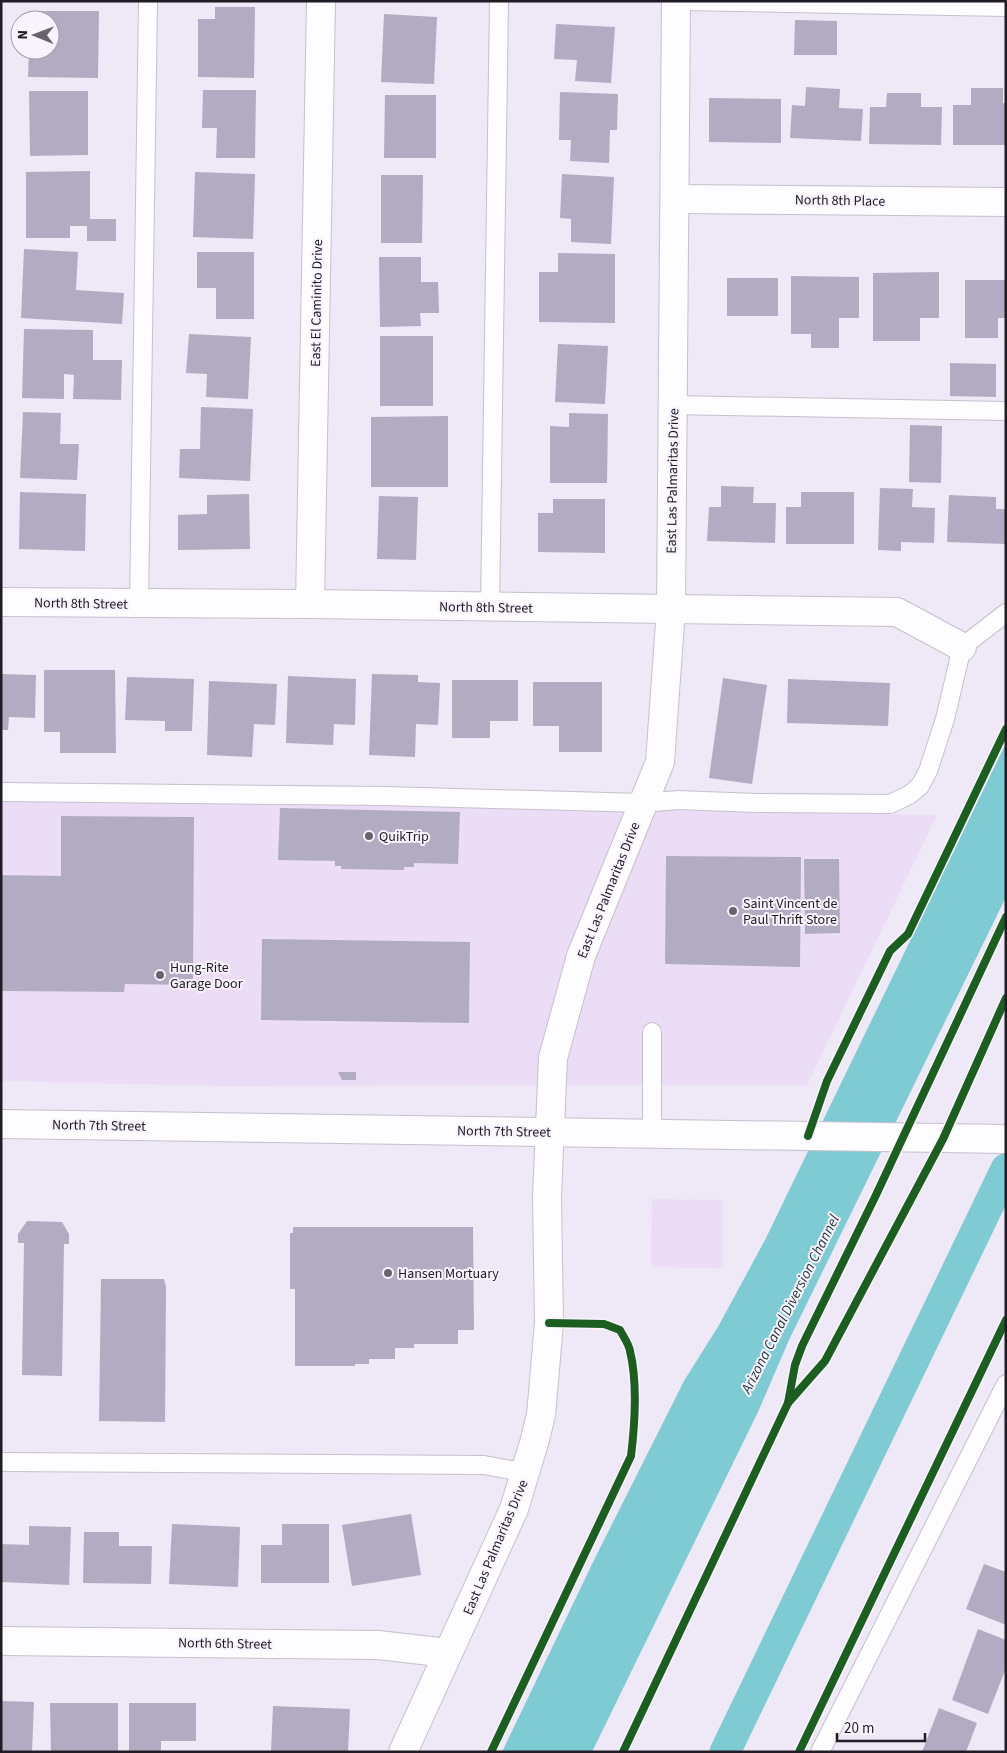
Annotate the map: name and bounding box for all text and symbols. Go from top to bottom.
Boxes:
north arrow [10,10,60,60]
text: N [13,30,33,40]
street label: North 8th Place [795,190,885,212]
street label: East El Caminito Drive [306,239,328,367]
street label: East Las Palmaritas Drive [662,408,684,554]
street label: North 8th Street [34,593,128,615]
street label: North 8th Street [439,597,533,619]
street label: East Las Palmaritas Drive [572,819,645,962]
place label: QuikTrip [379,827,429,847]
marker: QuikTrip [363,830,375,842]
place label: Saint Vincent de Paul Thrift Store [743,894,837,930]
marker: Saint Vincent de Paul Thrift Store [727,905,739,917]
place label: Hung-Rite Garage Door [170,958,243,994]
marker: Hung-Rite Garage Door [154,969,166,981]
street label: North 7th Street [52,1115,146,1137]
street label: North 7th Street [457,1121,551,1143]
water label: Arizona Canal Diversion Channel [736,1211,845,1398]
place label: Hansen Mortuary [398,1264,499,1284]
marker: Hansen Mortuary [382,1267,394,1279]
street label: East Las Palmaritas Drive [458,1476,534,1618]
street label: North 6th Street [178,1633,272,1655]
scale bar [837,1710,924,1742]
text: 20 m [844,1718,874,1739]

